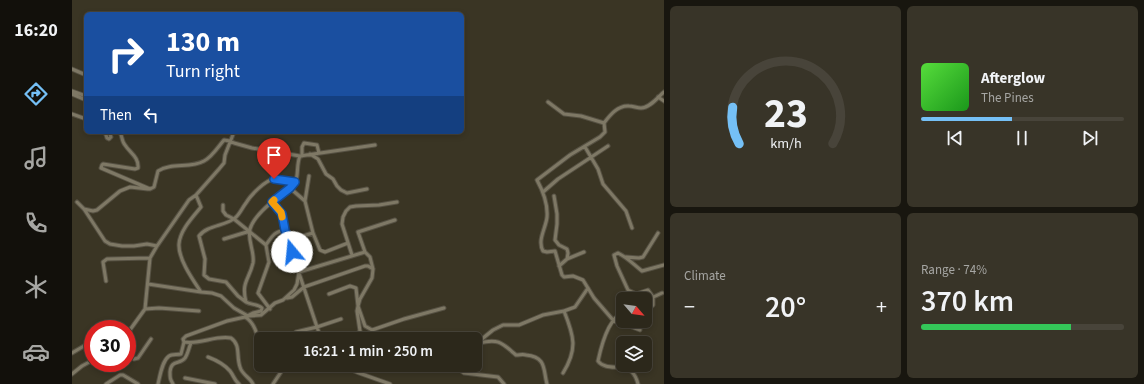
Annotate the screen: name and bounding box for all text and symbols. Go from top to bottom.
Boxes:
text: 16:20 [14,18,58,43]
text: 130 m [166,22,240,62]
icon: right [100,28,152,80]
text: Turn right [166,59,240,84]
text: Afterglow [981,68,1045,89]
icon: directions [22,80,50,108]
text: 23 [764,84,807,144]
text: The Pines [981,89,1034,107]
icon: left [140,104,162,126]
text: Then [100,105,132,126]
icon: previous [944,127,966,149]
icon: pause [1011,127,1033,149]
icon: next [1079,127,1101,149]
text: km/h [770,133,801,154]
pin [257,138,291,179]
icon: music [22,144,50,172]
icon: arrive [263,144,285,166]
icon: phone [22,209,50,237]
position arrow [271,231,313,273]
text: Range · 74% [921,261,987,279]
text: Climate [684,267,726,285]
icon: climate [22,273,50,301]
text: 370 km [921,280,1014,323]
text: 20° [765,286,806,329]
text: − [684,291,695,323]
text: + [876,291,887,323]
north arrow [616,292,652,328]
map controls [616,292,652,372]
speed limit sign: 30 [84,320,136,372]
button: layers [616,336,652,372]
icon: car [22,338,50,366]
text: 16:21 · 1 min · 250 m [303,341,433,362]

